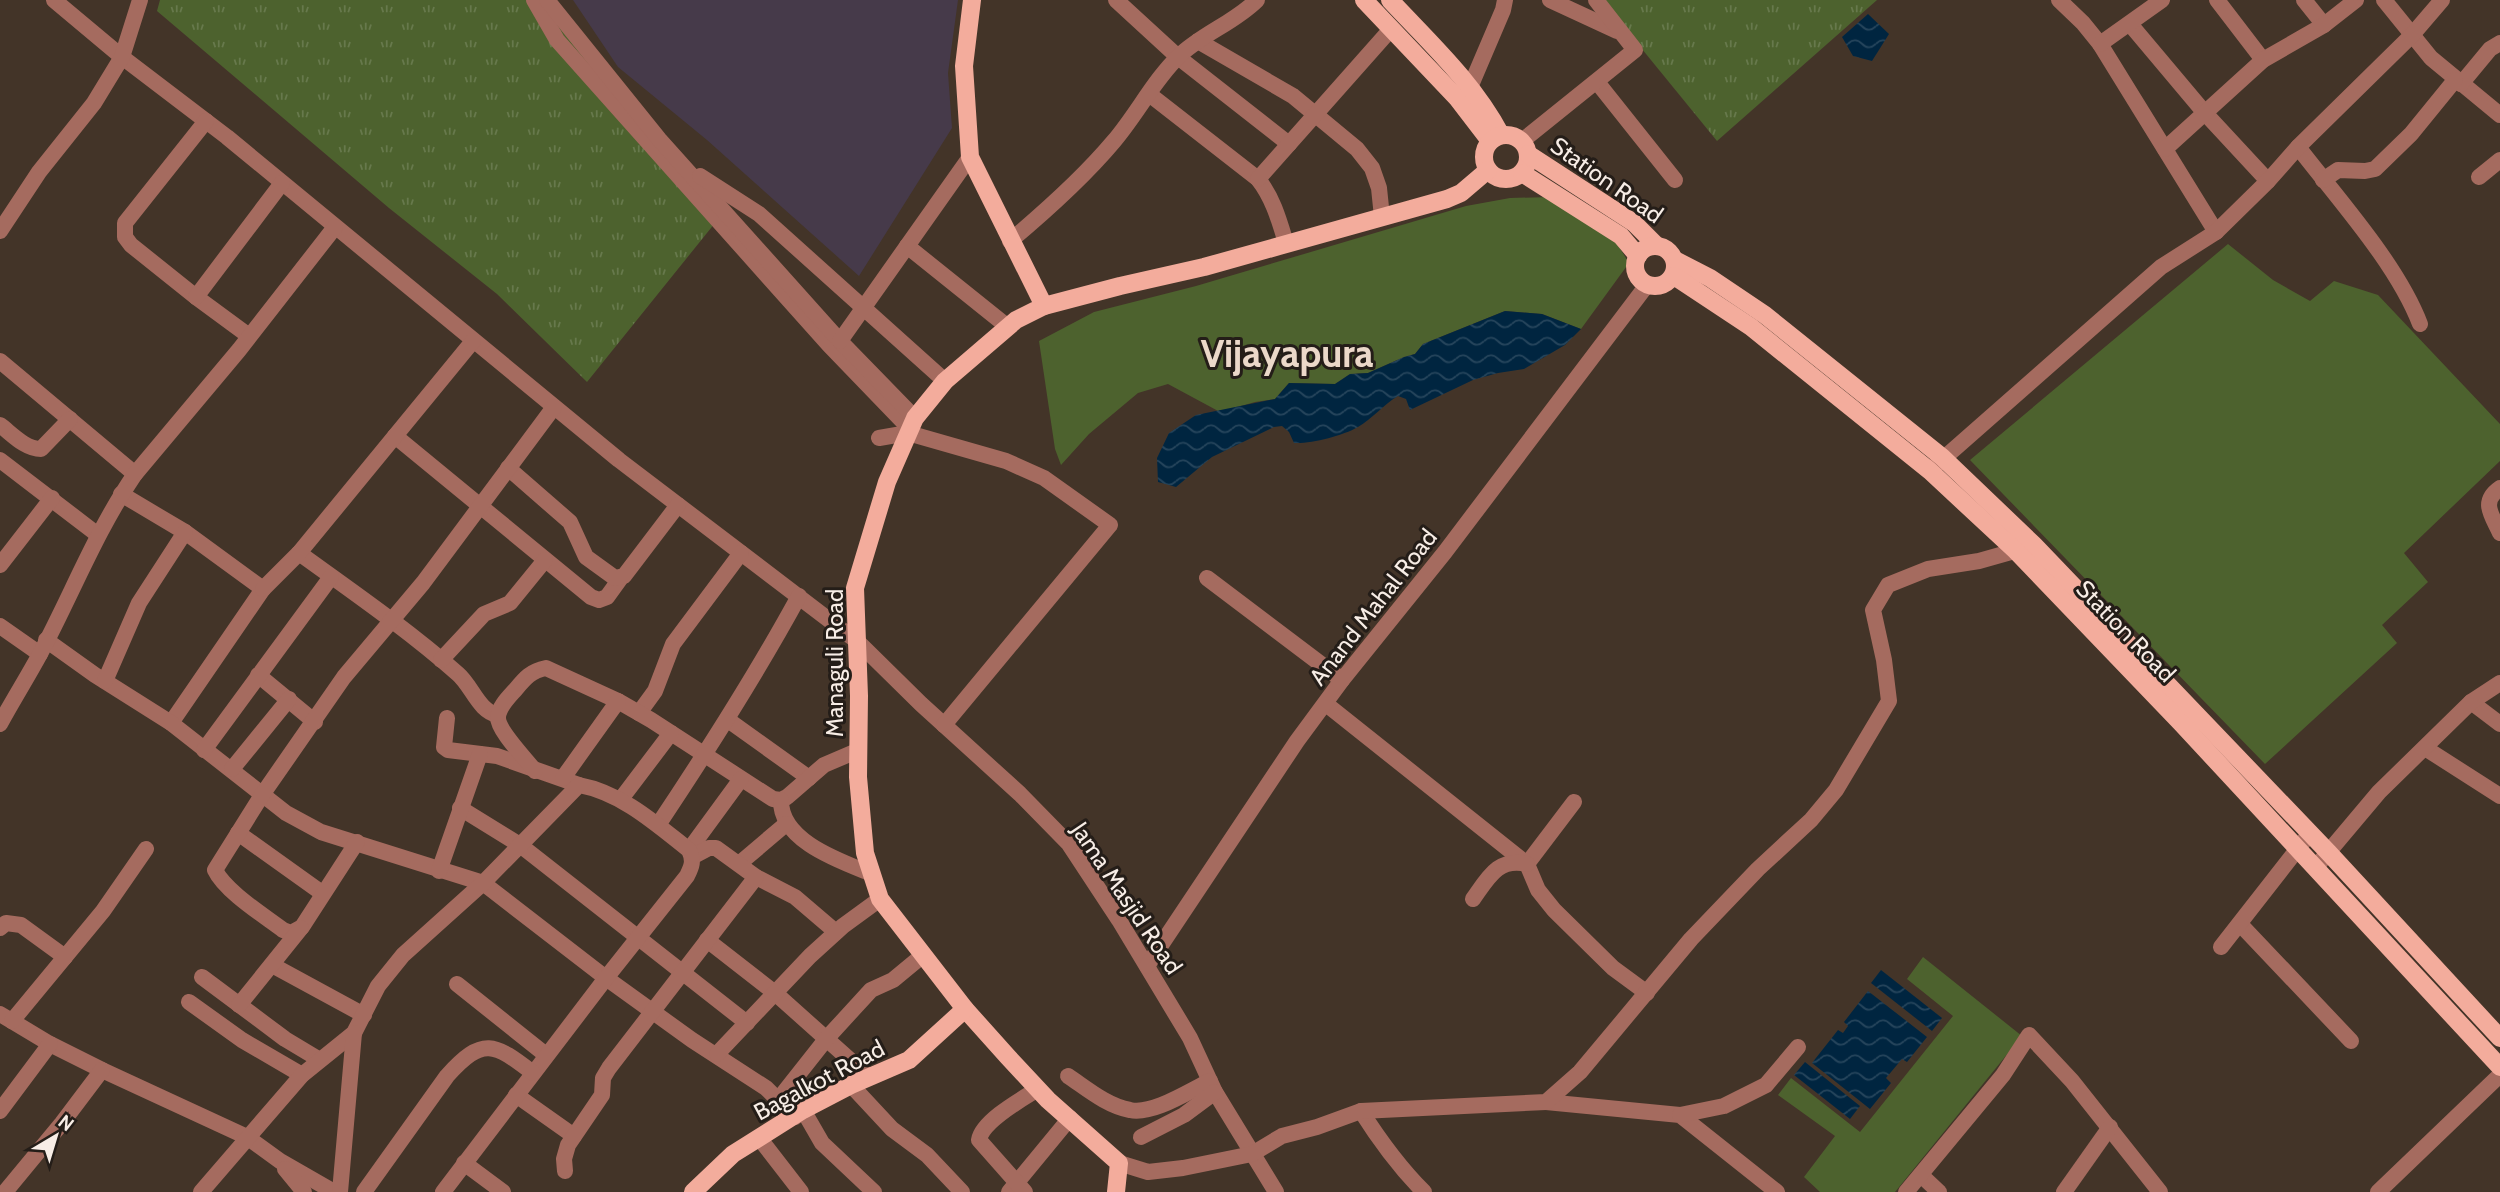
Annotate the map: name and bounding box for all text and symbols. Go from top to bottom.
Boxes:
street label: Station Road [1545,131,1669,229]
district label: Vijayapura [1201,330,1373,377]
street label: Anand Mahal Road [1303,523,1443,691]
street label: Station Road [2070,574,2182,688]
street label: Managuli Road [820,589,849,737]
street label: Jama Masjid Road [1065,816,1189,980]
street label: Bagalkot Road [749,1033,889,1127]
north arrow [21,1101,91,1171]
text: N [54,1110,79,1136]

